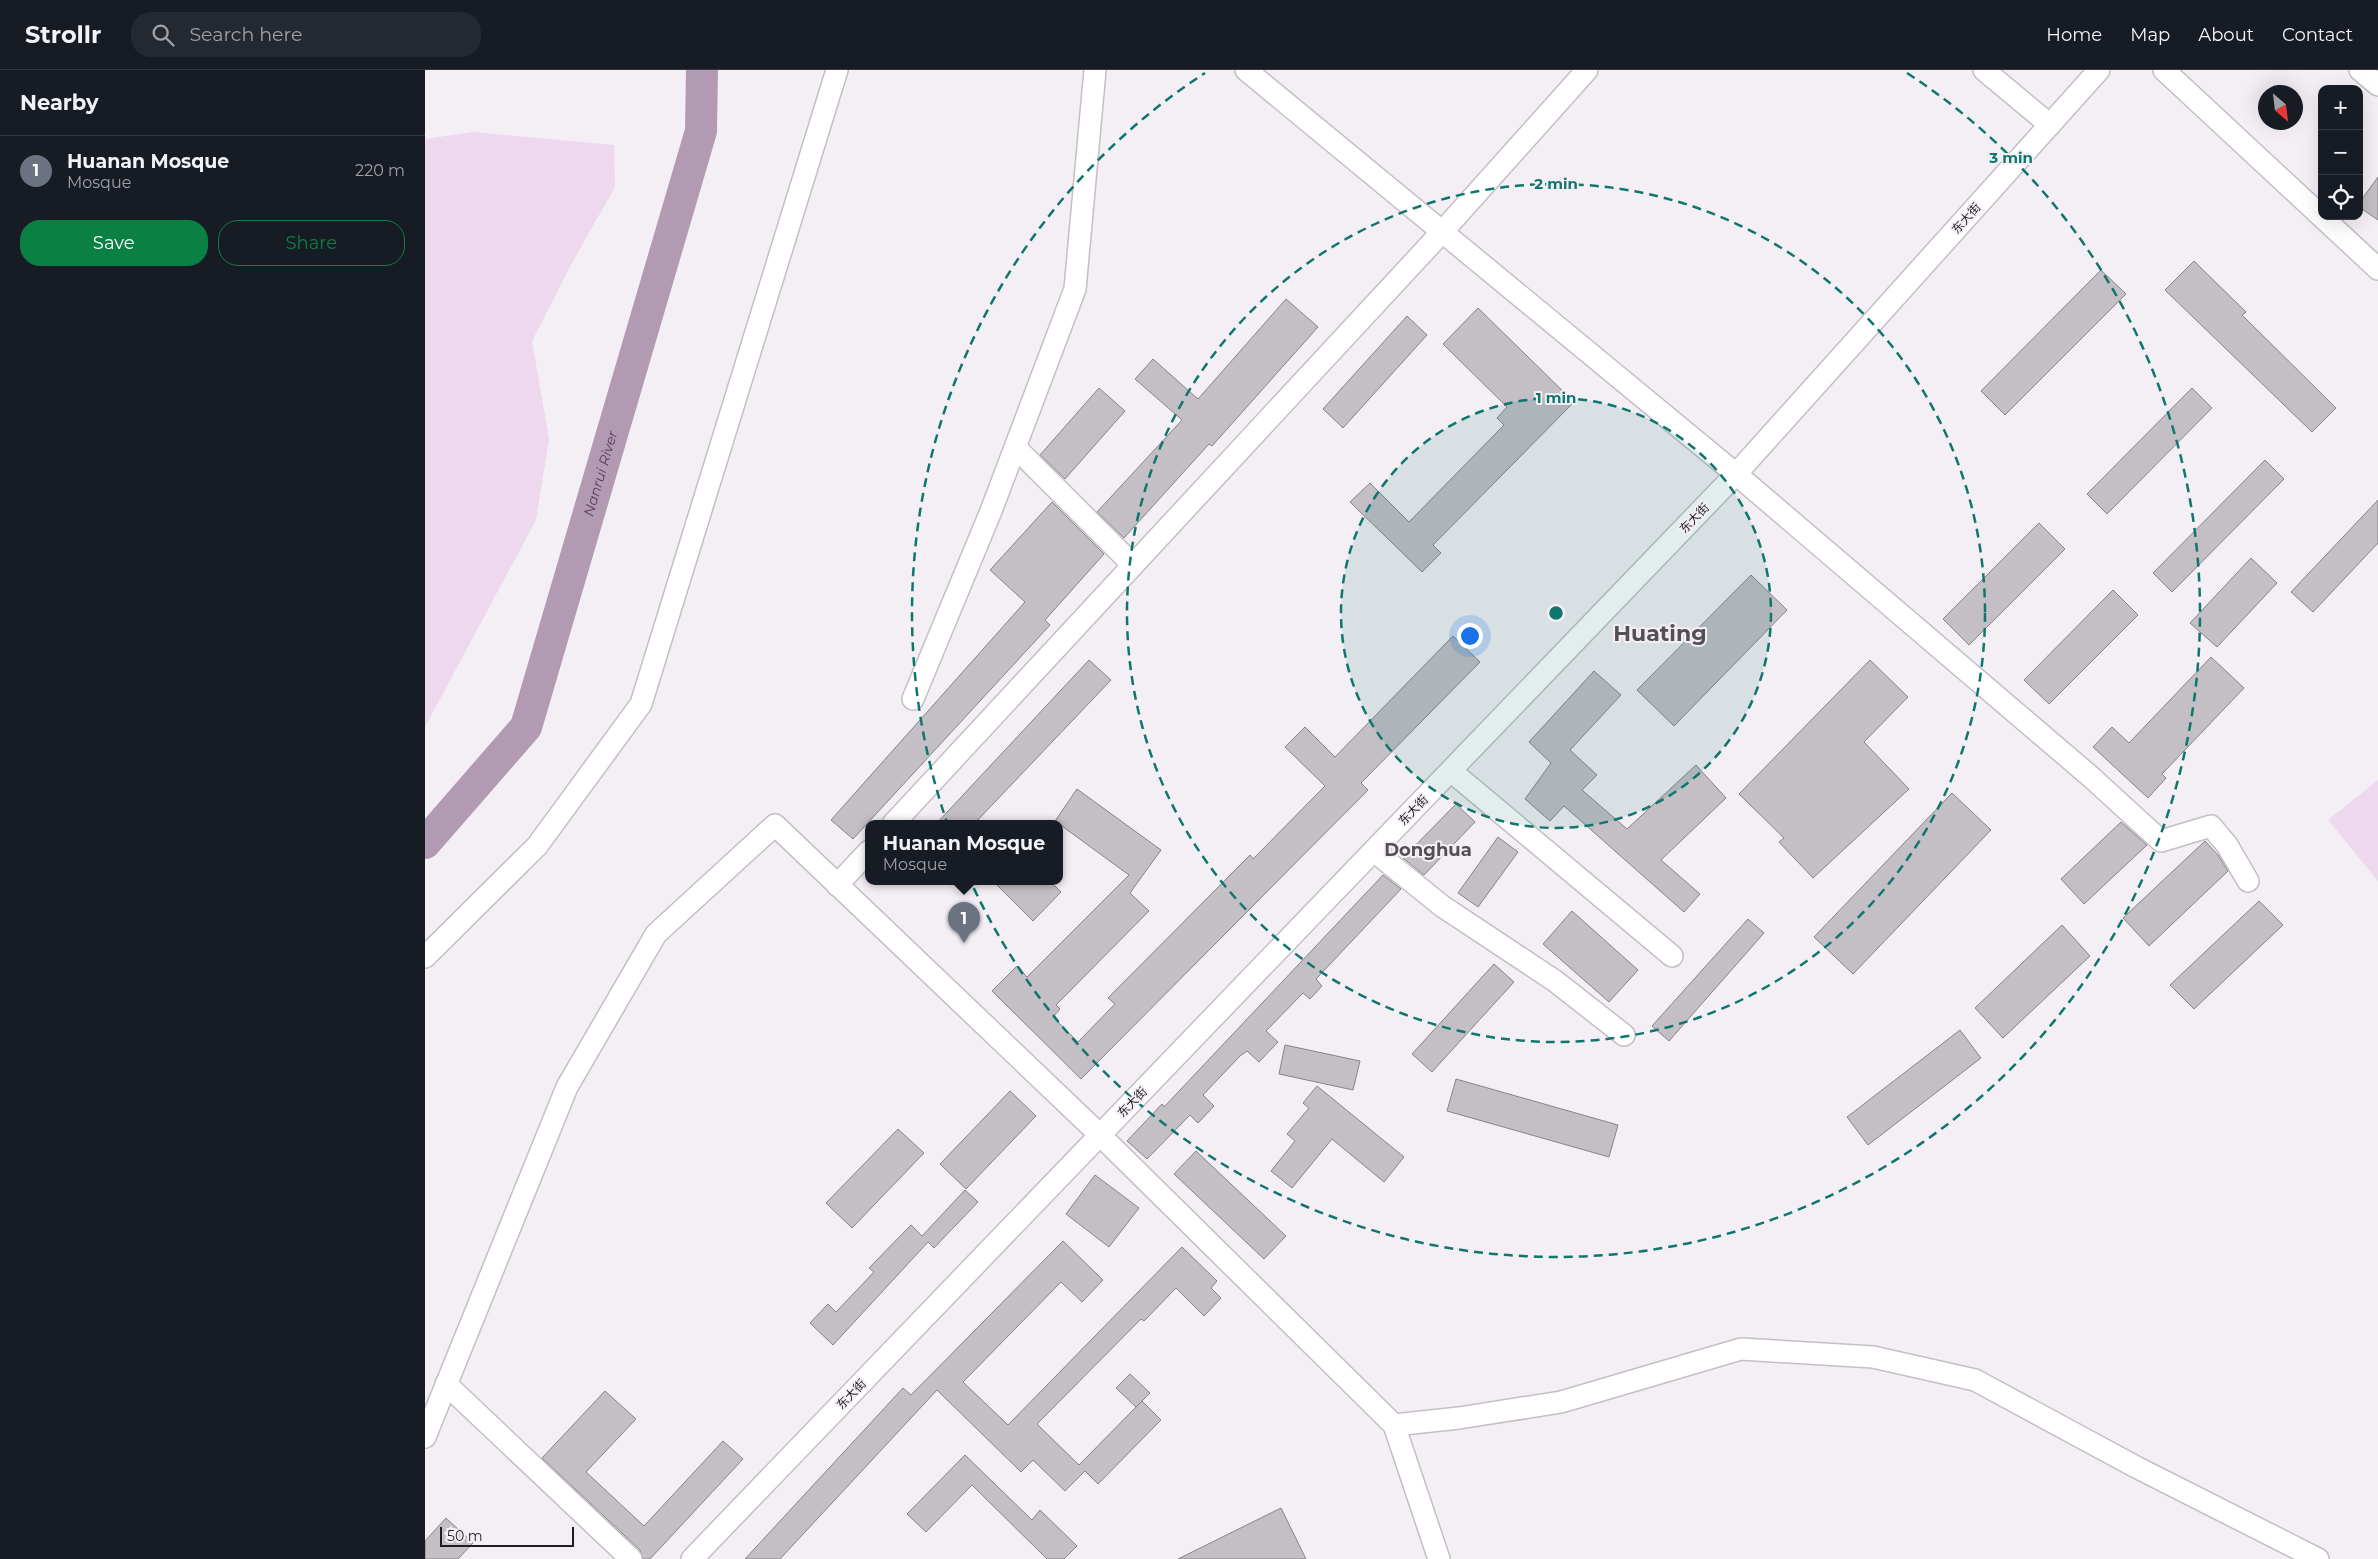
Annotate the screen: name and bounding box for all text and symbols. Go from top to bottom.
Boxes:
search box [131,12,481,57]
text: Strollr [25,20,101,49]
icon: search [149,21,177,49]
text: Search here [189,23,302,46]
text: Home [2046,24,2102,46]
text: Map [2130,24,2170,46]
text: About [2198,24,2254,46]
text: Contact [2282,24,2353,46]
north arrow [2258,85,2303,130]
map controls [2318,85,2363,220]
button: + [2318,85,2363,130]
text: Nearby [20,90,99,115]
button: − [2318,130,2363,175]
text: 3 min [1988,148,2033,167]
text: Huanan Mosque [67,150,229,173]
text: 1 [33,161,39,180]
text: 220 m [355,161,405,180]
text: Mosque [67,173,131,192]
text: 2 min [1534,174,1578,193]
button: locate [2318,175,2363,220]
street label: 东大街 [1948,200,1984,236]
button: Save [20,220,208,266]
button: Share [218,220,405,266]
text: 1 min [1536,388,1576,407]
water label: Nanrui River [579,428,622,518]
street label: 东大街 [1676,500,1712,536]
centre of rings [1547,604,1565,622]
district label: Huating [1613,620,1707,647]
your location [1457,623,1483,649]
street label: 东大街 [1395,792,1431,828]
popup [865,820,1063,885]
text: Huanan Mosque [883,832,1045,855]
district label: Donghua [1384,839,1472,861]
text: Mosque [883,855,947,874]
pin: 1 [948,902,980,943]
street label: 东大街 [1114,1084,1150,1120]
street label: 东大街 [833,1376,869,1412]
scale bar [440,1524,574,1547]
text: 50 m [447,1527,483,1545]

